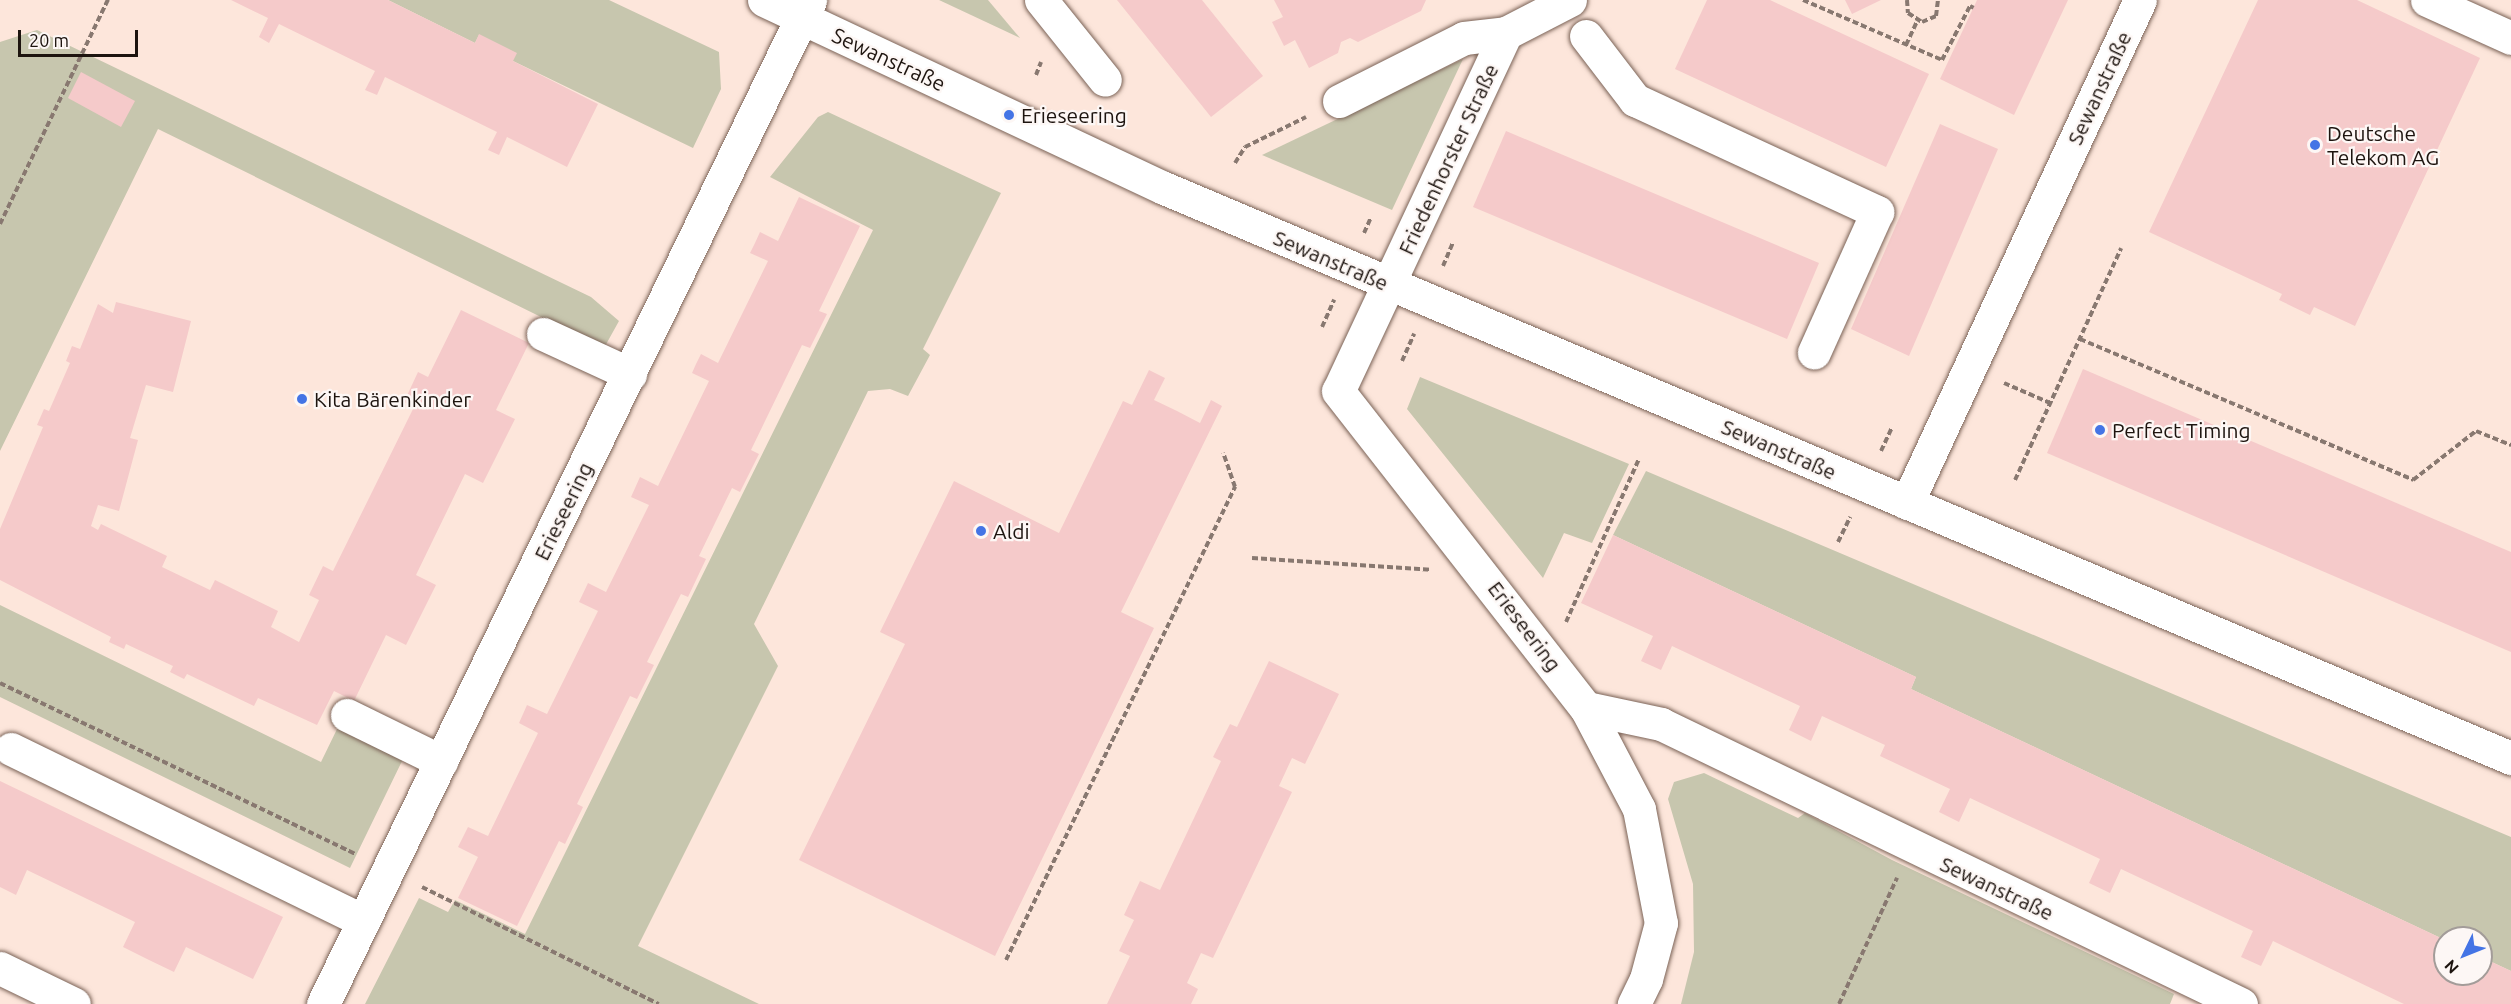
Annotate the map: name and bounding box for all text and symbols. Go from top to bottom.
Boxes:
scale bar [21,18,141,56]
street label: Sewanstraße [828,22,950,96]
street label: Sewanstraße [2062,27,2136,149]
text: 20 m [29,30,69,50]
street label: Friedenhorster Straße [1393,60,1503,258]
place label: Erieseering [1021,102,1127,128]
marker: Erieseering [1002,108,1016,122]
place label: Deutsche Telekom AG [2327,120,2439,170]
marker: Deutsche Telekom AG [2308,138,2322,152]
street label: Sewanstraße [1270,225,1392,295]
place label: Kita Bärenkinder [314,386,471,412]
marker: Kita Bärenkinder [295,392,309,406]
street label: Sewanstraße [1718,414,1840,484]
place label: Perfect Timing [2112,417,2251,443]
marker: Perfect Timing [2093,423,2107,437]
street label: Erieseering [528,458,598,564]
place label: Aldi [993,518,1030,544]
marker: Aldi [974,524,988,538]
street label: Erieseering [1483,576,1567,676]
street label: Sewanstraße [1936,851,2058,925]
north arrow [2433,926,2493,986]
text: N [2441,956,2462,977]

